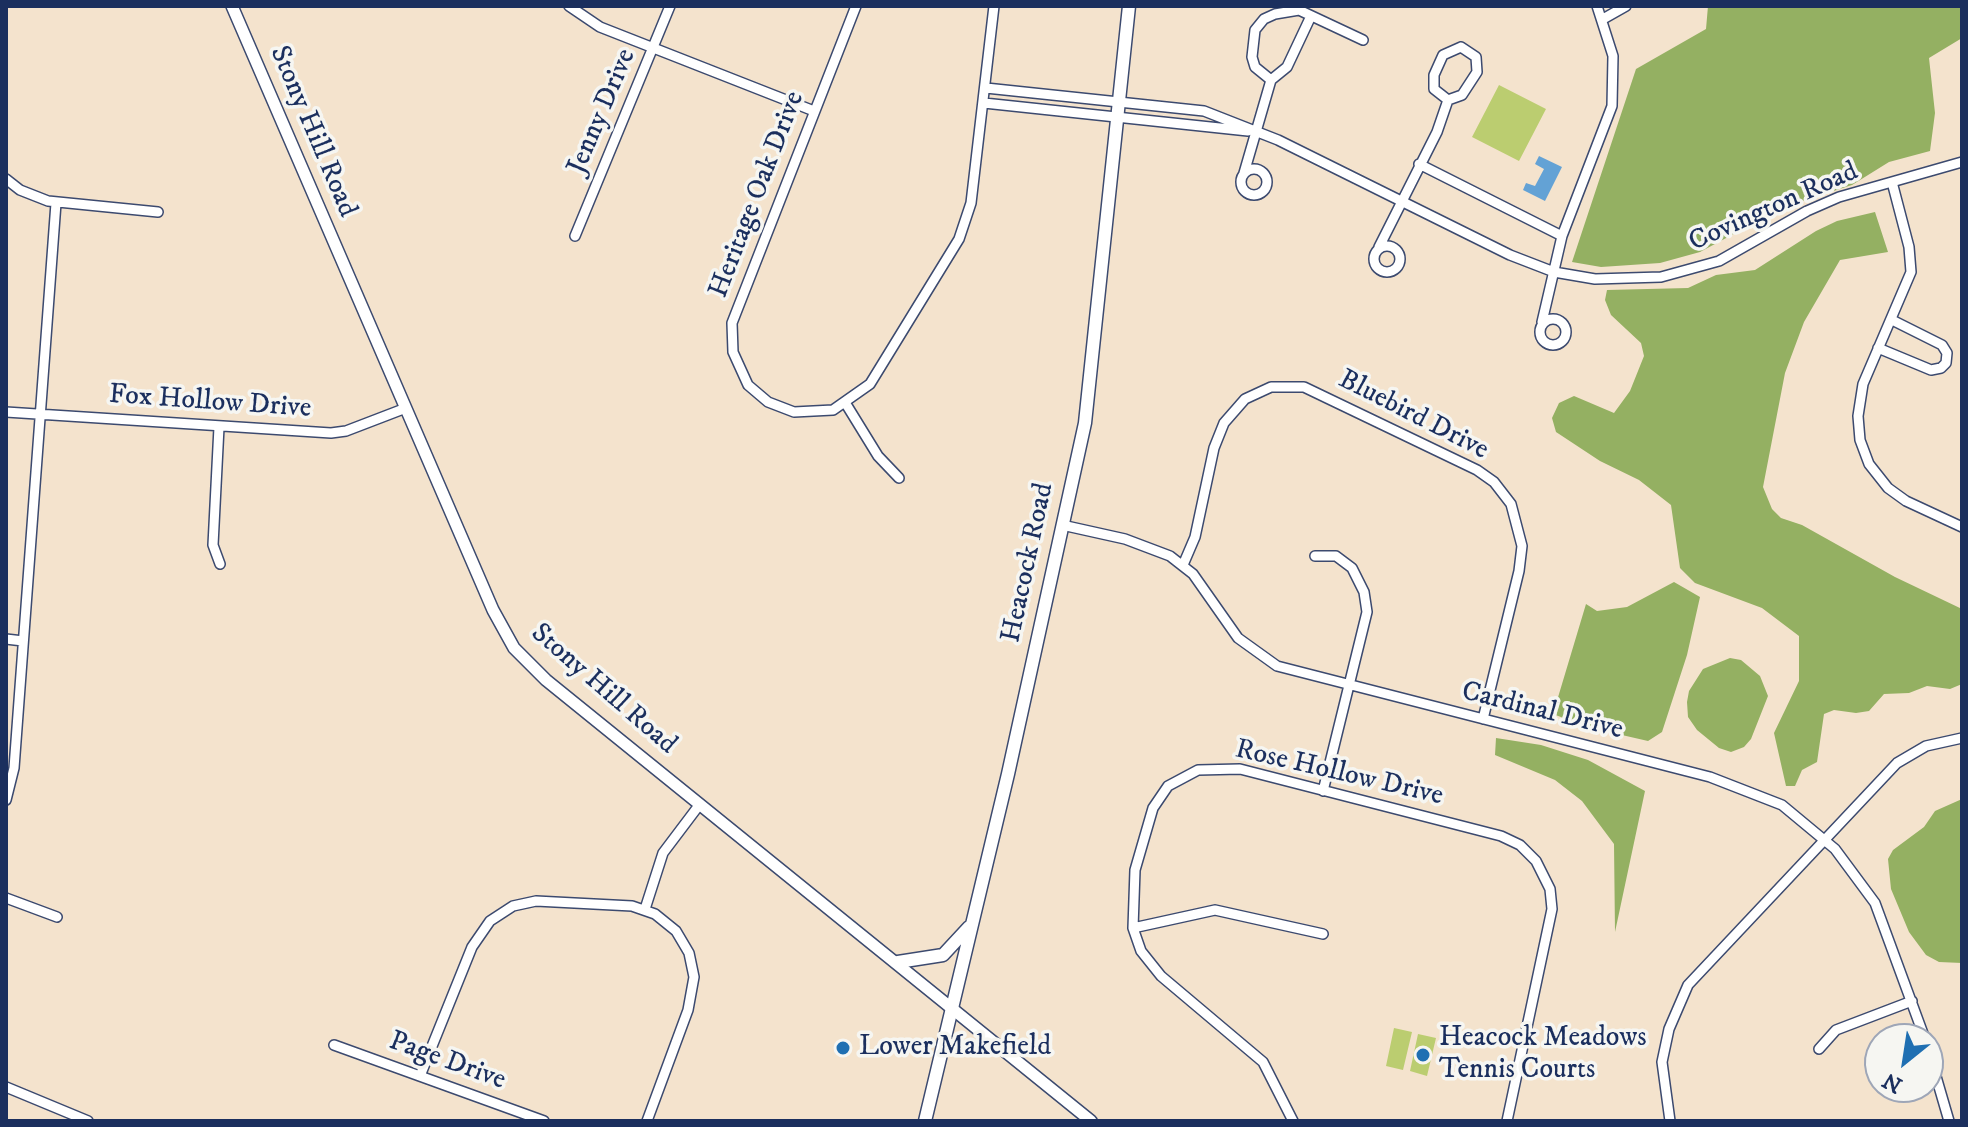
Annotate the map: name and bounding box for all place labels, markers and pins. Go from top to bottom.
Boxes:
place label: Heacock Meadows Tennis Courts [1439,1022,1647,1088]
place label: Lower Makefield [859,1031,1051,1065]
marker: Lower Makefield [834,1039,852,1057]
marker: Heacock Meadows Tennis Courts [1414,1046,1432,1064]

